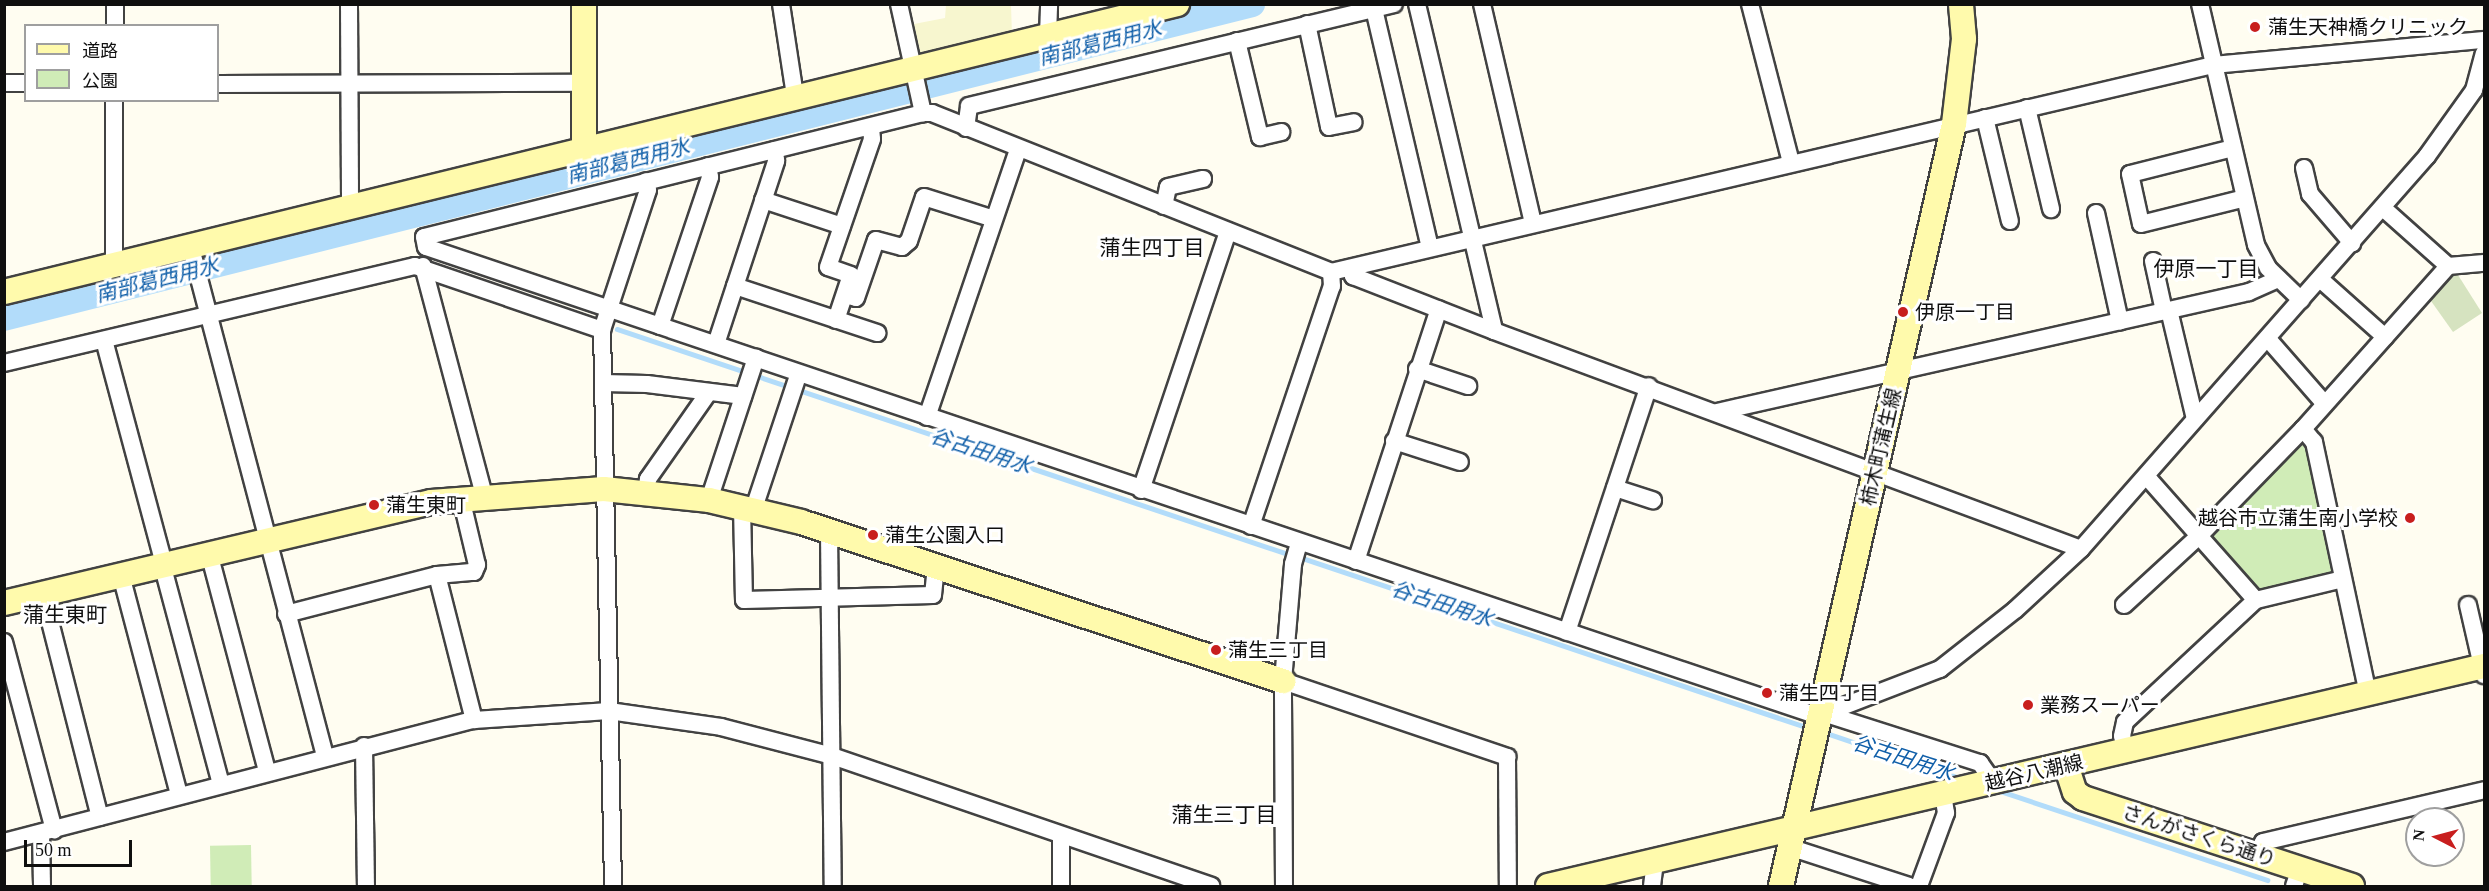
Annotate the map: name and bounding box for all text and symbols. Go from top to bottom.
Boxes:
place label: 蒲生天神橋クリニック [2268,15,2468,39]
water label: 南部葛西用水 [1036,16,1164,70]
marker: 蒲生天神橋クリニック [2246,18,2264,36]
legend [24,24,219,102]
text: 道路 [82,41,118,61]
text: 公園 [82,71,118,91]
water label: 南部葛西用水 [564,134,692,188]
district label: 蒲生四丁目 [1100,235,1204,261]
water label: 南部葛西用水 [93,253,221,307]
district label: 伊原一丁目 [2154,256,2258,282]
place label: 伊原一丁目 [1915,300,2015,324]
marker: 伊原一丁目 [1896,305,1910,319]
street label: 柿木町蒲生線 [1856,386,1906,508]
water label: 谷古田用水 [927,423,1035,479]
place label: 蒲生東町 [386,493,466,517]
marker: 蒲生東町 [367,498,381,512]
place label: 越谷市立蒲生南小学校 [2198,506,2398,530]
marker: 越谷市立蒲生南小学校 [2403,511,2417,525]
place label: 蒲生公園入口 [885,523,1005,547]
marker: 蒲生公園入口 [866,528,880,542]
water label: 谷古田用水 [1388,576,1496,632]
district label: 蒲生東町 [23,602,107,628]
place label: 蒲生三丁目 [1228,638,1328,662]
marker: 蒲生三丁目 [1209,643,1223,657]
place label: 蒲生四丁目 [1779,681,1879,705]
marker: 蒲生四丁目 [1760,686,1774,700]
place label: 業務スーパー [2040,693,2160,717]
marker: 業務スーパー [2021,698,2035,712]
water label: 谷古田用水 [1849,730,1957,786]
street label: 越谷八潮線 [1983,750,2085,796]
street label: さんがさくら通り [2119,800,2279,872]
district label: 蒲生三丁目 [1172,802,1276,828]
north arrow [2405,807,2465,867]
scale bar [27,828,135,866]
text: N [2410,829,2428,842]
text: 50 m [35,840,72,860]

